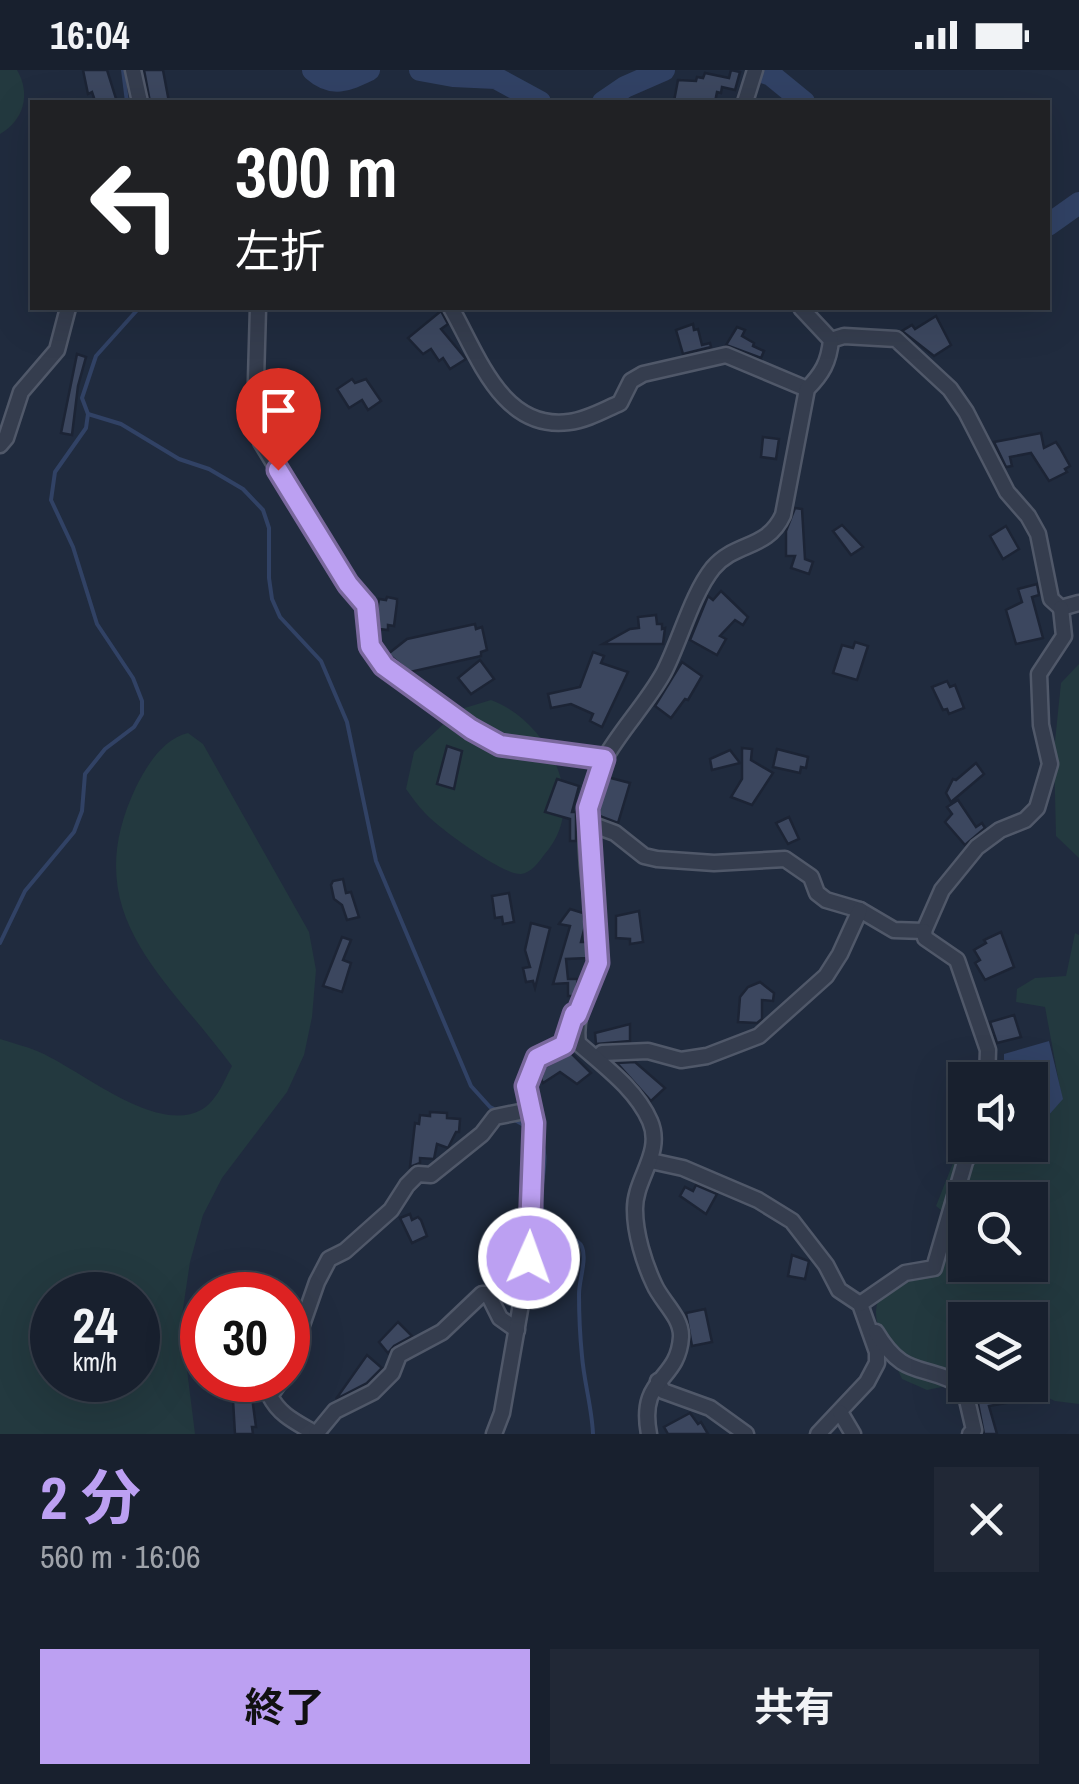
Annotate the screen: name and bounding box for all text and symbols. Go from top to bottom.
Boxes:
text: 16:04 [50,10,130,61]
text: 300 m [235,125,398,219]
icon: left [70,140,200,270]
text: 左折 [235,220,325,281]
pin [236,368,321,471]
icon: arrive [251,383,306,438]
map controls [948,1062,1048,1402]
button: sound [948,1062,1048,1162]
button: search [948,1182,1048,1282]
position arrow [477,1206,581,1310]
speed limit sign: 30 [180,1272,310,1402]
text: 24 [72,1291,118,1359]
button: layers [948,1302,1048,1402]
text: km/h [73,1345,117,1379]
text: 2 分 [40,1457,141,1538]
button: close [934,1467,1039,1572]
text: 560 m · 16:06 [40,1535,200,1578]
button: 終了 [40,1649,530,1764]
button: 共有 [550,1649,1039,1764]

